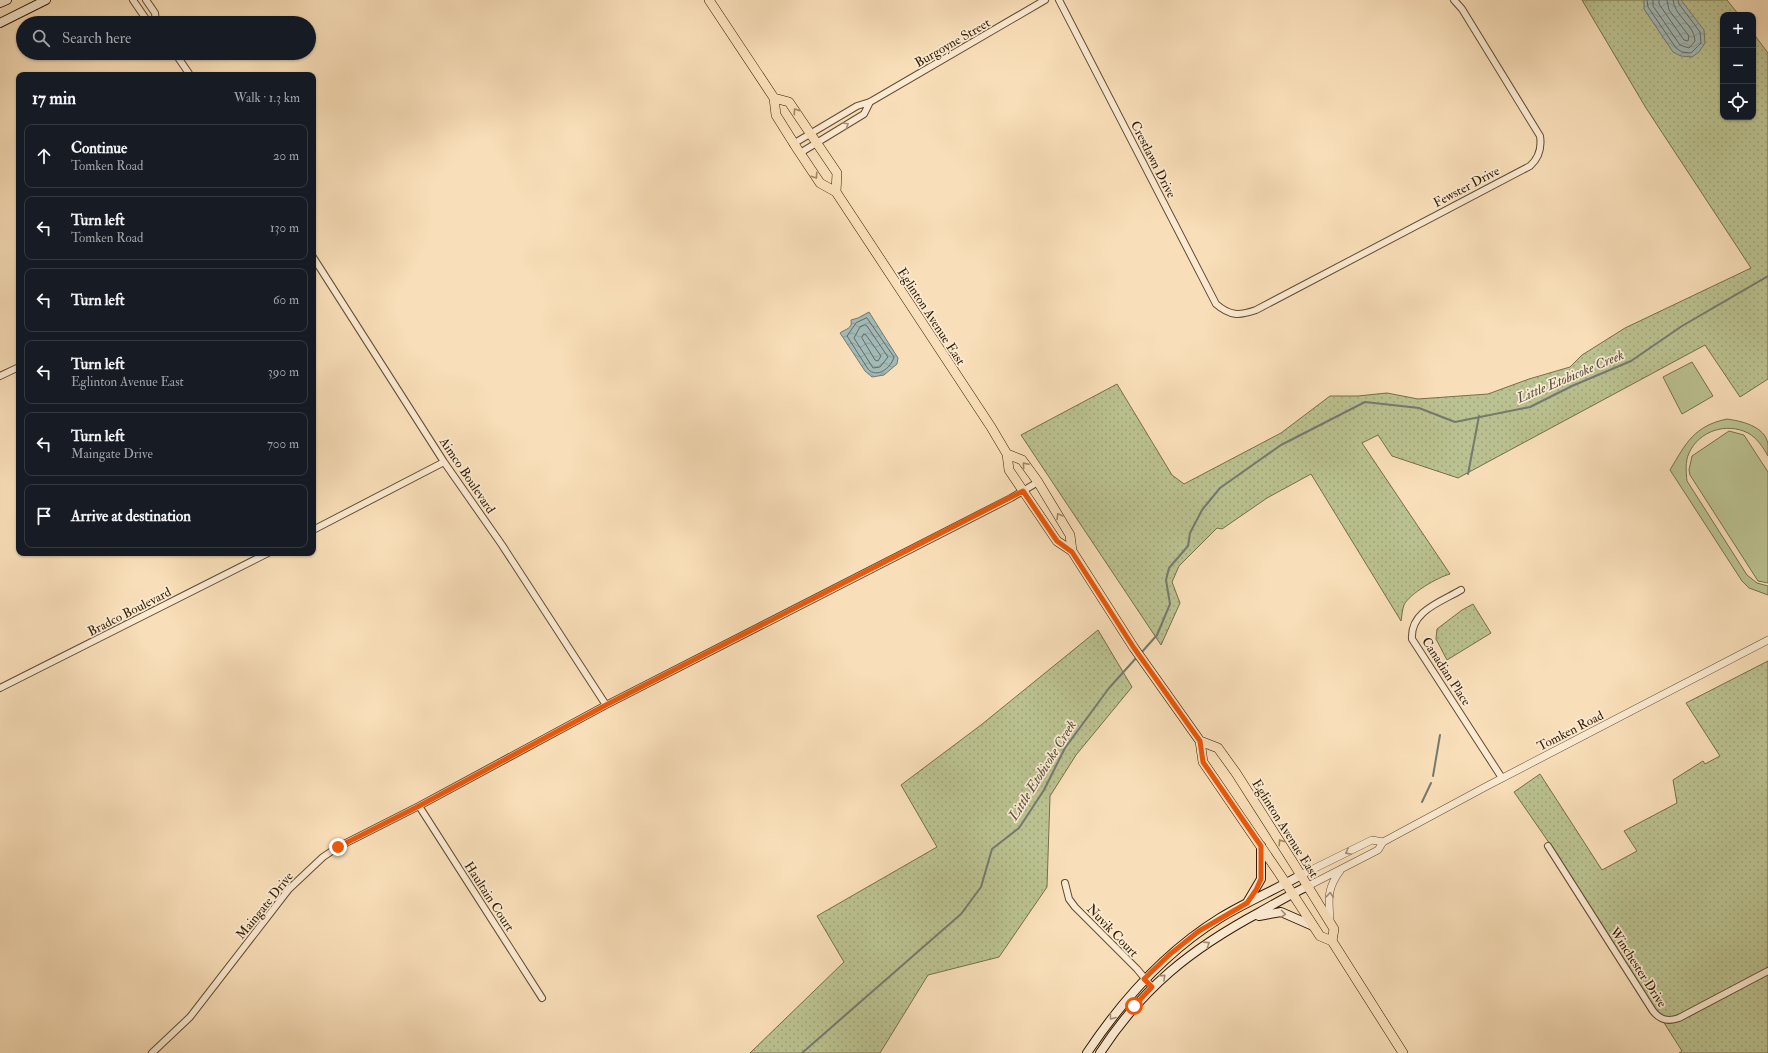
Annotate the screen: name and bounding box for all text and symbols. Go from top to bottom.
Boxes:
map controls [1720,12,1756,120]
button: + [1720,12,1756,48]
street label: Burgoyne Street [912,15,994,72]
search box [16,16,316,60]
icon: search [30,27,52,49]
text: Search here [62,29,131,48]
button: − [1720,48,1756,84]
button: locate [1720,84,1756,120]
text: 17 min [32,88,76,109]
text: Walk · 1.3 km [234,90,300,106]
one-way arrow [793,108,801,115]
street label: Crestlawn Drive [1127,118,1180,201]
one-way arrow [842,122,849,129]
text: Continue [71,139,127,158]
icon: ahead [33,145,55,167]
text: 20 m [273,148,299,164]
text: Tomken Road [71,158,143,174]
street label: Fewster Drive [1431,162,1503,211]
one-way arrow [810,172,818,179]
text: Turn left [71,211,125,230]
icon: left [33,217,55,239]
text: 130 m [270,220,299,236]
text: Tomken Road [71,230,143,246]
street label: Eglinton Avenue East [894,265,969,368]
icon: left [33,289,55,311]
text: Turn left [71,291,125,310]
text: 60 m [273,292,299,308]
water label: Little Etobicoke Creek [1513,346,1627,407]
text: Turn left [71,355,125,374]
icon: left [33,361,55,383]
text: 390 m [268,364,299,380]
text: Eglinton Avenue East [71,374,184,390]
text: Turn left [71,427,125,446]
icon: left [33,433,55,455]
street label: Aimco Boulevard [435,434,499,517]
text: 700 m [267,436,299,452]
text: Maingate Drive [71,446,153,462]
one-way arrow [1022,462,1029,469]
icon: arrive [33,505,55,527]
text: Arrive at destination [71,507,191,526]
one-way arrow [1056,513,1063,520]
street label: Bradco Boulevard [85,584,174,640]
street label: Canadian Place [1418,634,1475,709]
street label: Tomken Road [1535,707,1607,754]
water label: Little Etobicoke Creek [1004,717,1080,824]
street label: Eglinton Avenue East [1248,776,1322,881]
route end [329,838,347,856]
one-way arrow [1279,840,1286,847]
one-way arrow [1344,847,1352,855]
street label: Haultain Court [461,859,518,934]
street label: Maingate Drive [233,868,297,942]
one-way arrow [1325,892,1334,898]
street label: Nuvik Court [1083,901,1142,961]
one-way arrow [1280,909,1286,918]
street label: Winchester Drive [1606,924,1670,1011]
one-way arrow [1203,941,1210,948]
one-way arrow [1159,975,1166,982]
route start [1125,997,1143,1015]
one-way arrow [1109,1013,1117,1020]

